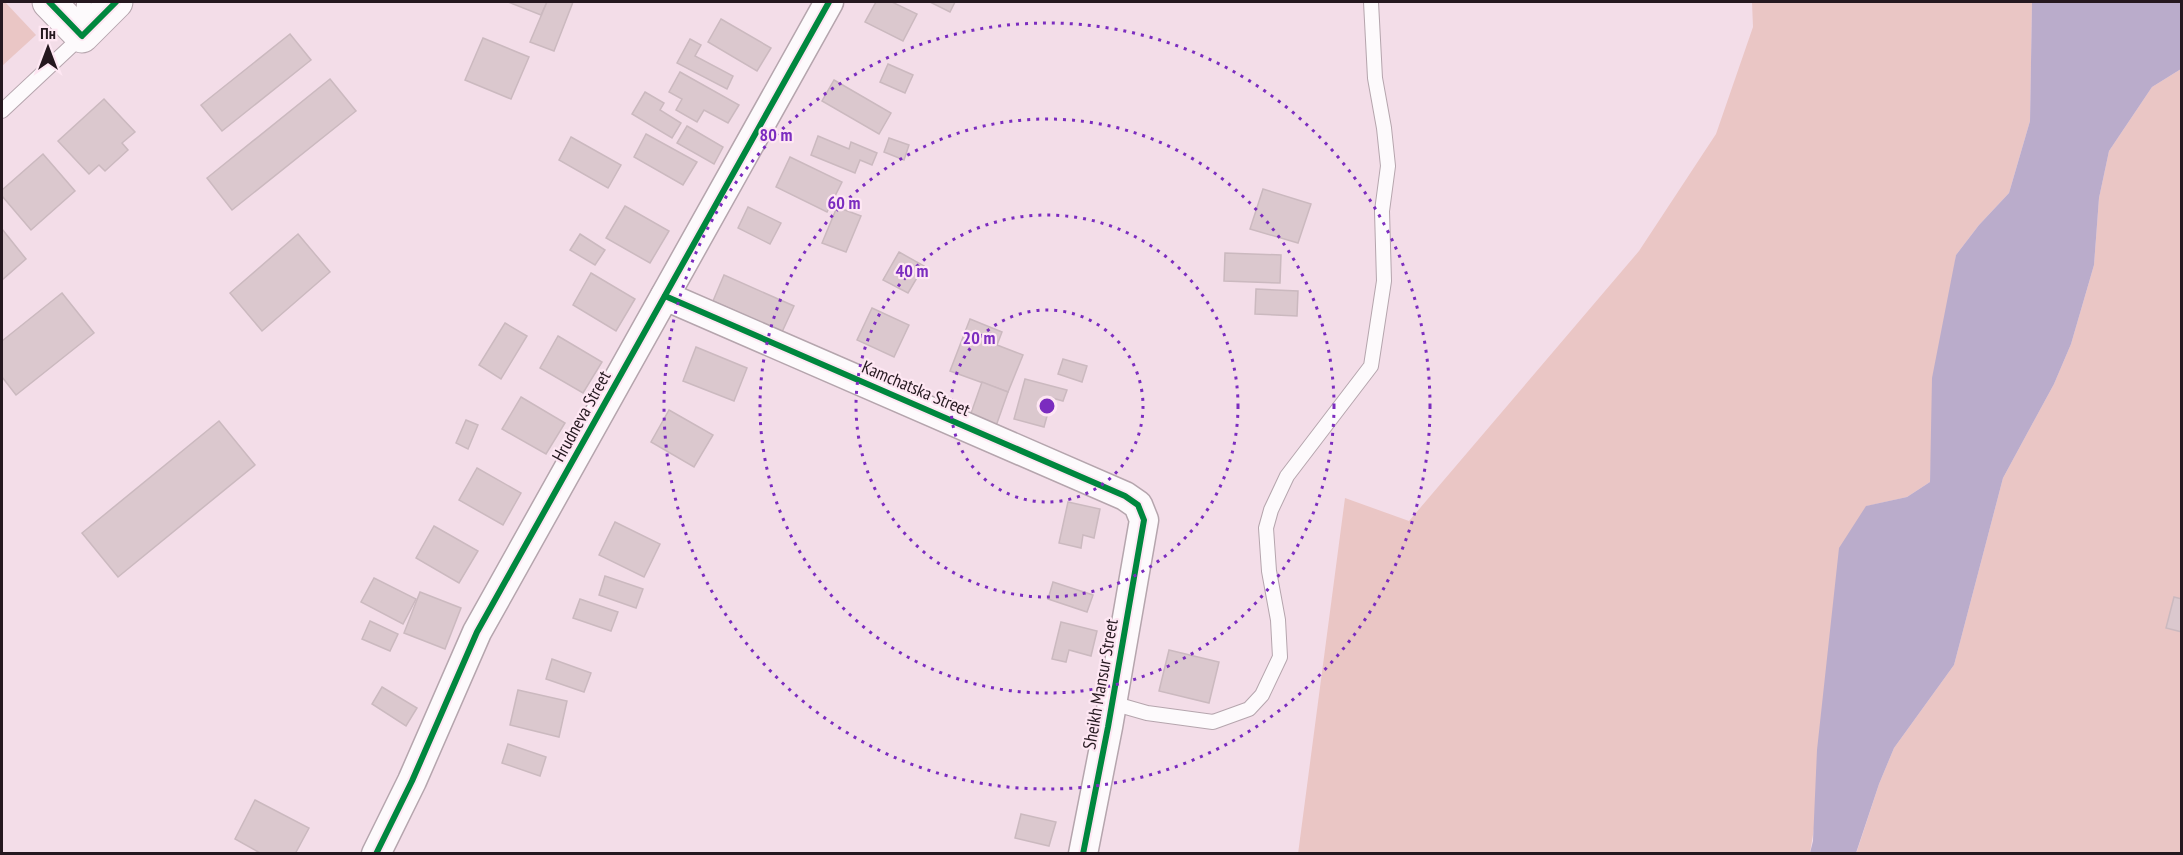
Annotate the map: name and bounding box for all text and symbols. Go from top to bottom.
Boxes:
north arrow [18,18,78,78]
text: Пн [40,23,56,43]
text: 80 m [760,123,792,146]
text: 60 m [828,191,860,214]
text: 40 m [896,259,928,282]
text: 20 m [963,326,995,349]
street label: Kamchatska Street [858,355,974,421]
street label: Hrudneva Street [547,366,615,466]
centre of rings [1037,396,1057,416]
street label: Sheikh Mansur Street [1077,617,1123,751]

